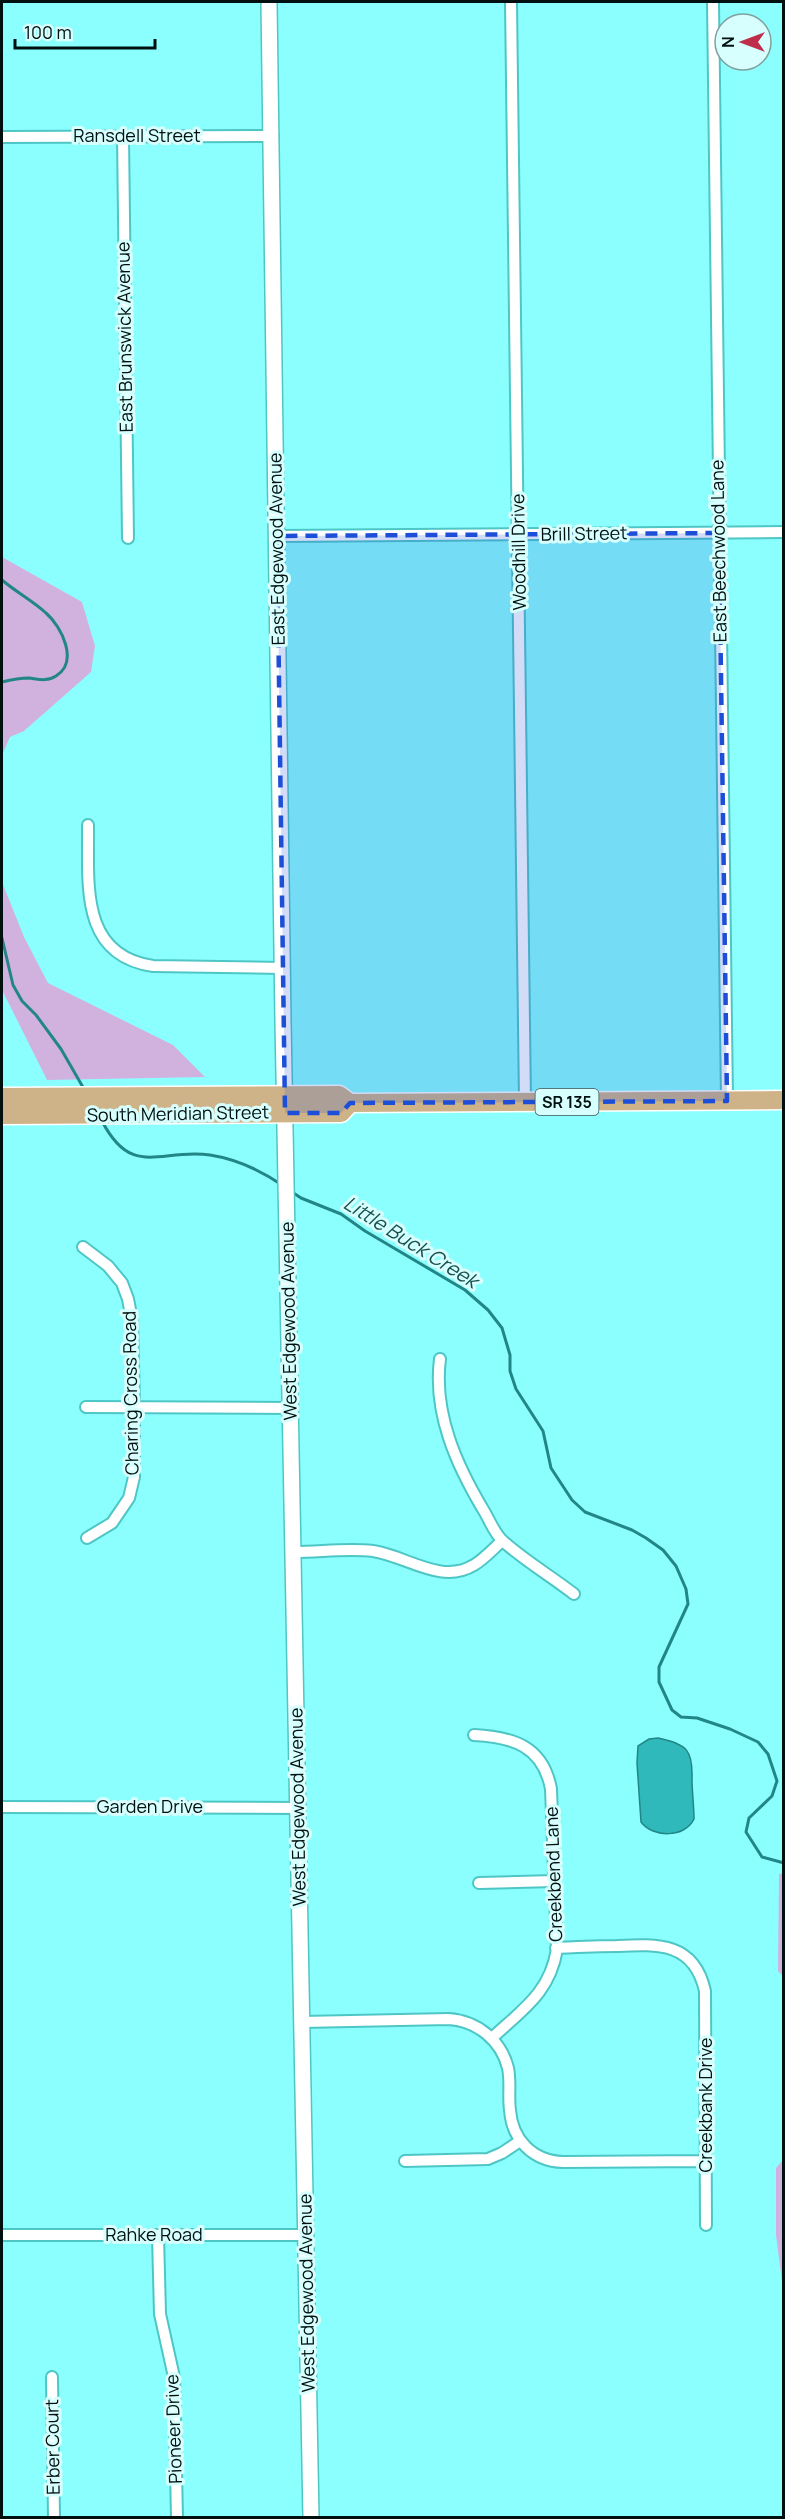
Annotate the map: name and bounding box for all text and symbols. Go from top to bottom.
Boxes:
scale bar [15,12,154,50]
north arrow [713,12,773,72]
text: 100 m [24,20,72,44]
text: N [717,36,739,48]
street label: Ransdell Street [73,123,201,147]
street label: East Brunswick Avenue [110,241,138,433]
street label: East Edgewood Avenue [262,452,290,646]
street label: East Beechwood Lane [704,460,732,643]
street label: Woodhill Drive [505,493,531,611]
street label: Brill Street [540,520,627,546]
road number: SR 135 [536,1089,598,1115]
street label: South Meridian Street [87,1099,269,1127]
water label: Little Buck Creek [339,1189,486,1295]
street label: West Edgewood Avenue [274,1221,302,1421]
street label: Charing Cross Road [117,1311,143,1475]
street label: West Edgewood Avenue [283,1707,311,1907]
street label: Garden Drive [97,1794,203,1818]
street label: Creekbend Lane [539,1806,567,1942]
street label: Creekbank Drive [693,2037,717,2173]
street label: West Edgewood Avenue [292,2193,320,2393]
street label: Rahke Road [105,2222,203,2246]
street label: Pioneer Drive [159,2374,187,2484]
street label: Erber Court [39,2399,65,2495]

